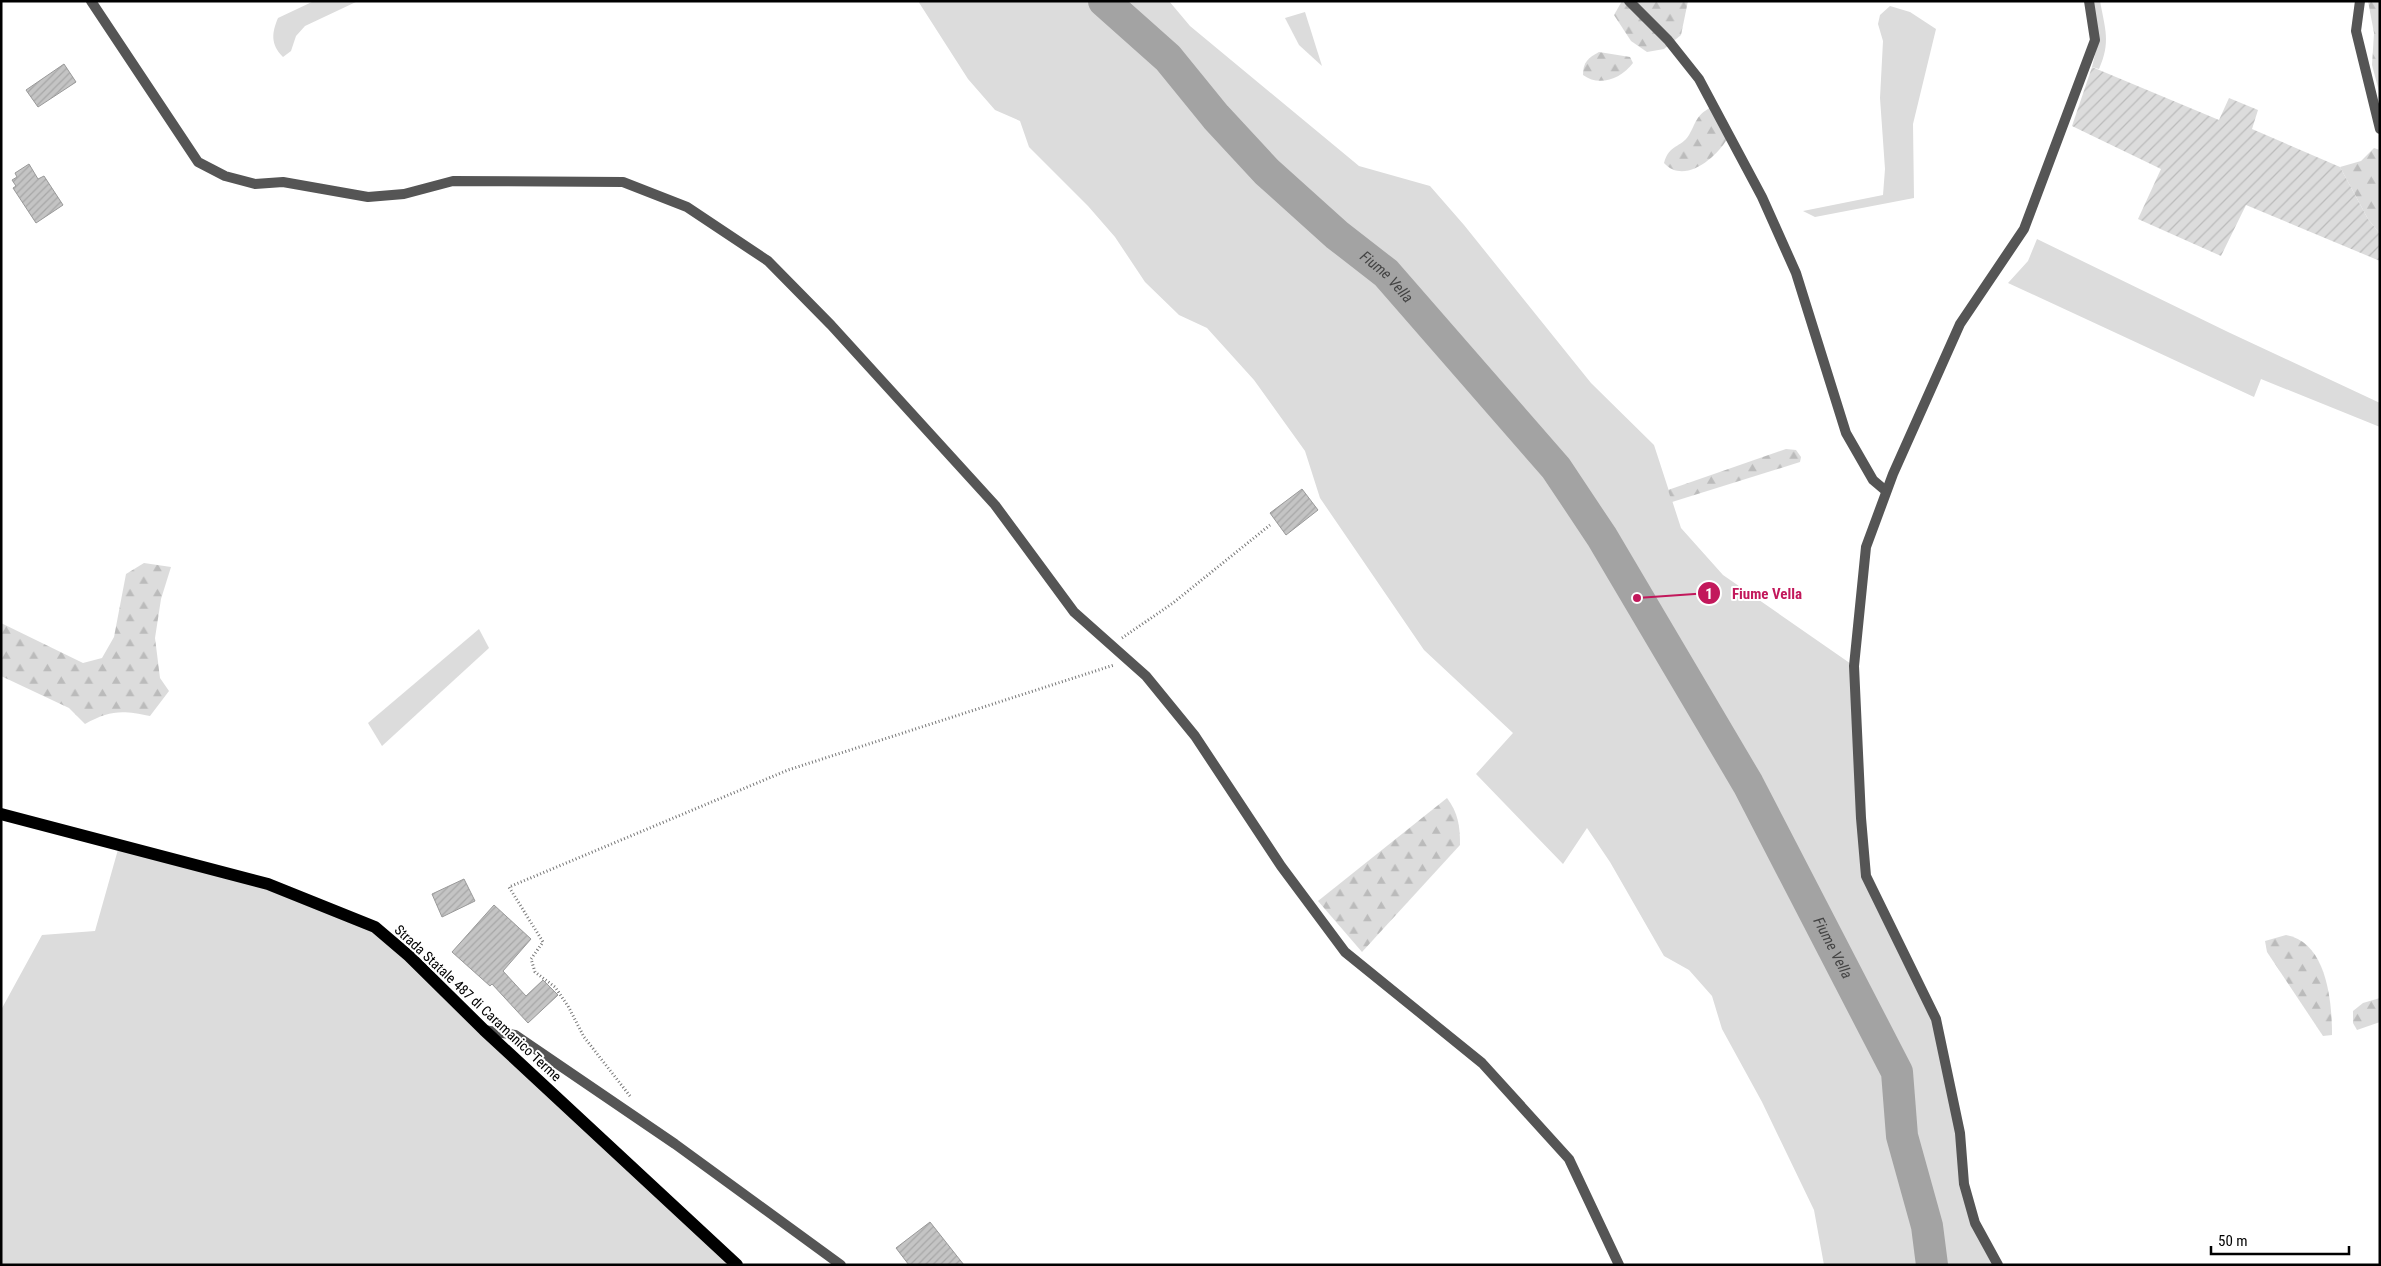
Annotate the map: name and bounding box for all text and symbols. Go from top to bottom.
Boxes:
water label: Fiume Vella [1356,247,1417,306]
callout: Fiume Vella [1697,578,1812,608]
text: 1 [1705,585,1713,603]
text: Fiume Vella [1732,585,1802,603]
water label: Fiume Vella [1809,914,1856,982]
street label: Strada Statale 487 di Caramanico Terme [391,922,565,1085]
scale bar [2211,1224,2348,1256]
text: 50 m [2218,1232,2248,1250]

